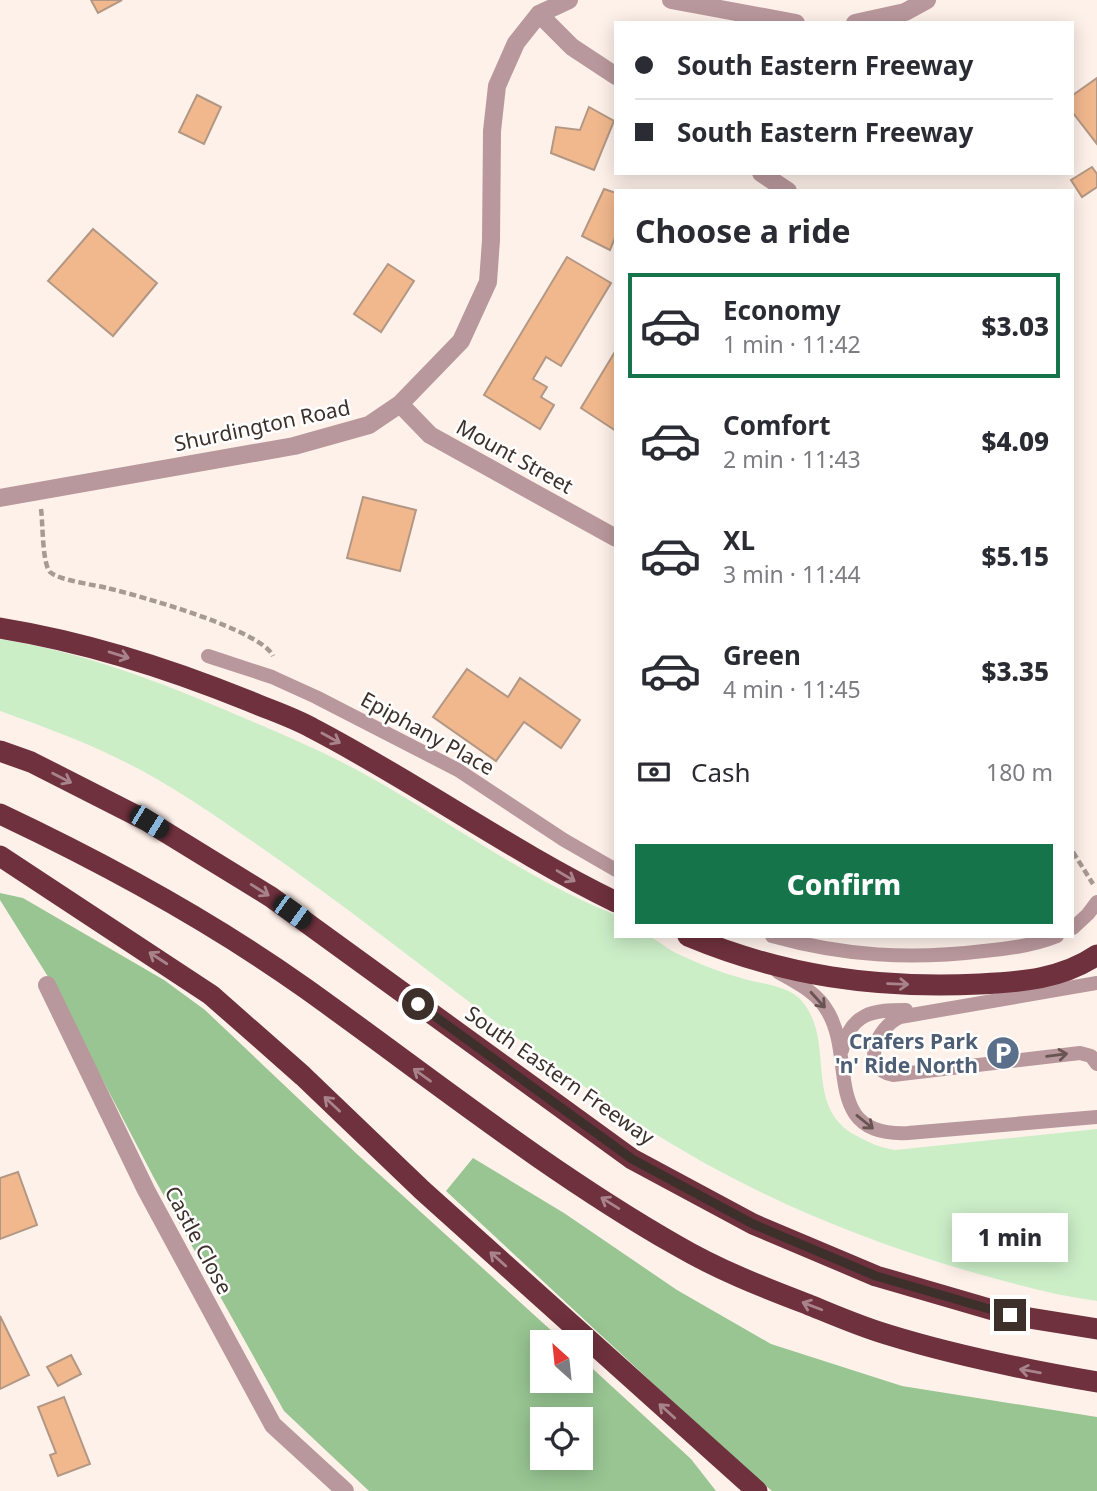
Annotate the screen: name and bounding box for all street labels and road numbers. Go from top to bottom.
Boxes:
street label: Shurdington Road [171,393,353,457]
street label: Mount Street [452,412,579,500]
street label: Epiphany Place [356,685,500,781]
street label: South Eastern Freeway [460,999,660,1151]
street label: Castle Close [159,1181,239,1299]

